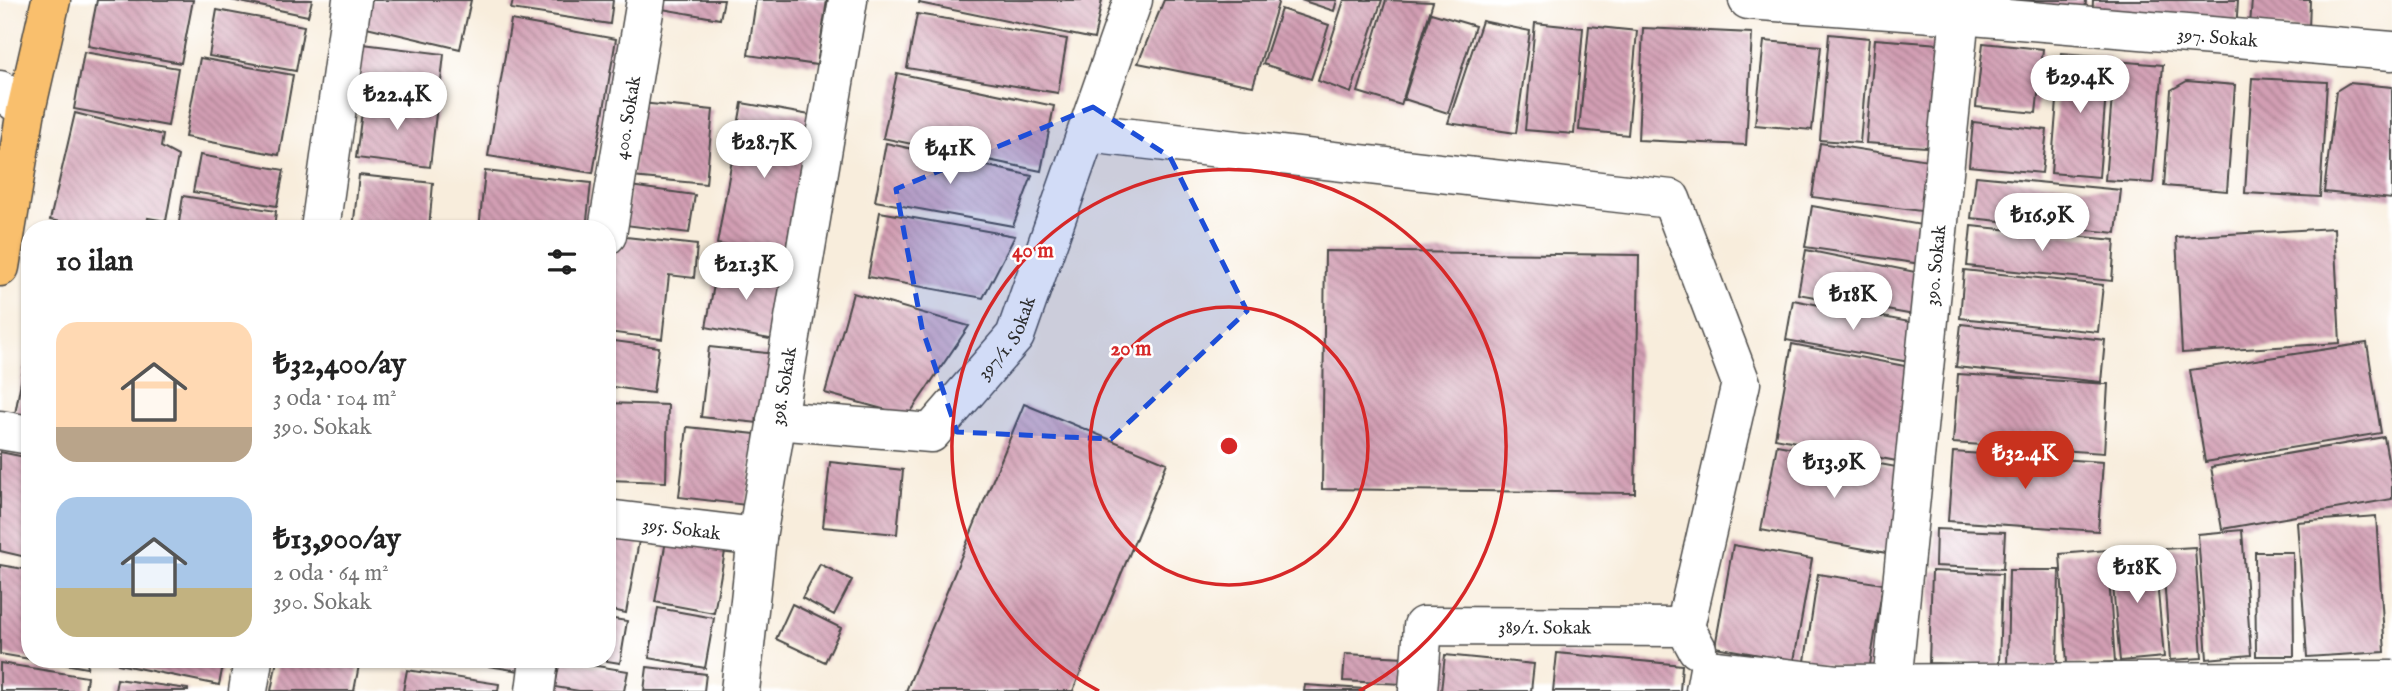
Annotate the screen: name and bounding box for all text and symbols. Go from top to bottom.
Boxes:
street label: 397. Sokak [2176,23,2260,54]
pin: ₺29.4K [2023,55,2137,115]
text: ₺29.4K [2047,63,2114,92]
pin: ₺22.4K [340,72,454,132]
street label: 400. Sokak [610,73,647,162]
text: ₺22.4K [363,80,431,109]
pin: ₺28.7K [707,120,821,180]
pin: ₺41K [909,127,991,186]
text: ₺28.7K [732,128,796,157]
text: ₺41K [925,134,975,163]
pin: ₺16.9K [1985,194,2099,253]
text: ₺16.9K [2010,201,2074,230]
street label: 390. Sokak [1920,223,1953,307]
text: 40 m [1012,238,1054,265]
text: 10 ilan [56,243,134,281]
icon: filters [543,243,581,281]
pin: ₺21.3K [689,243,803,302]
text: ₺21.3K [715,250,777,279]
pin: ₺18K [1812,272,1894,332]
text: ₺18K [1829,280,1877,309]
street label: 397/1. Sokak [973,293,1042,385]
text: 20 m [1111,336,1152,363]
street label: 398. Sokak [766,344,803,428]
text: ₺32,400/ay [273,346,406,384]
icon: home [112,350,196,434]
text: 3 oda · 104 m² [273,384,397,413]
text: 390. Sokak [273,413,372,442]
pin: ₺32.4K [1968,432,2082,491]
centre of rings [1217,434,1241,458]
text: ₺32.4K [1992,439,2058,468]
pin: ₺13.9K [1777,440,1891,500]
text: ₺13.9K [1803,448,1865,477]
street label: 395. Sokak [641,513,723,547]
text: ₺13,900/ay [273,521,401,559]
icon: home [112,525,196,609]
pin: ₺18K [2096,546,2178,605]
text: ₺18K [2113,553,2161,582]
text: 2 oda · 64 m² [273,559,389,588]
text: 390. Sokak [273,588,372,617]
street label: 389/1. Sokak [1498,616,1592,641]

